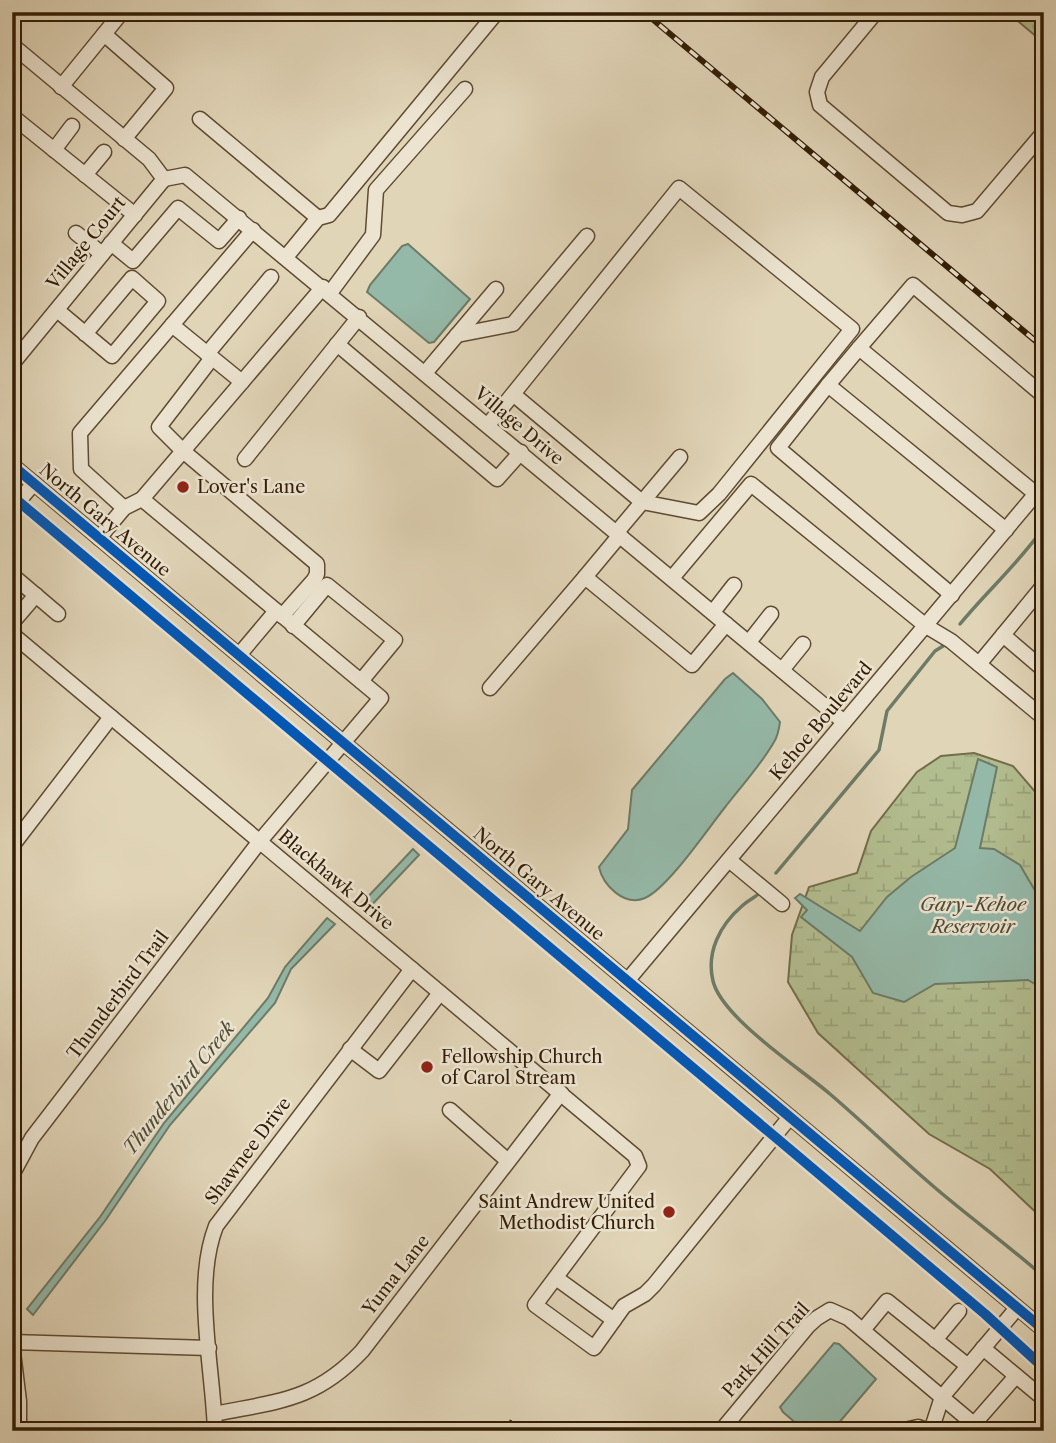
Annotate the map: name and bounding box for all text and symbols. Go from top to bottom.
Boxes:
street label: Village Court [41,192,130,295]
street label: Village Drive [469,382,568,470]
street label: North Gary Avenue [35,459,175,581]
place label: Lover's Lane [197,476,305,498]
marker: Lover's Lane [175,479,191,495]
street label: Kehoe Boulevard [765,657,877,785]
street label: North Gary Avenue [469,823,609,945]
street label: Blackhawk Drive [274,825,398,935]
water label: Gary-Kehoe Reservoir [920,893,1027,938]
street label: Thunderbird Trail [63,927,173,1063]
water label: Thunderbird Creek [118,1017,240,1159]
place label: Fellowship Church of Carol Stream [441,1046,603,1089]
marker: Fellowship Church of Carol Stream [419,1059,435,1075]
street label: Shawnee Drive [200,1093,296,1209]
place label: Saint Andrew United Methodist Church [478,1191,655,1234]
marker: Saint Andrew United Methodist Church [661,1204,677,1220]
street label: Yuma Lane [357,1230,434,1320]
street label: Park Hill Trail [718,1298,814,1402]

